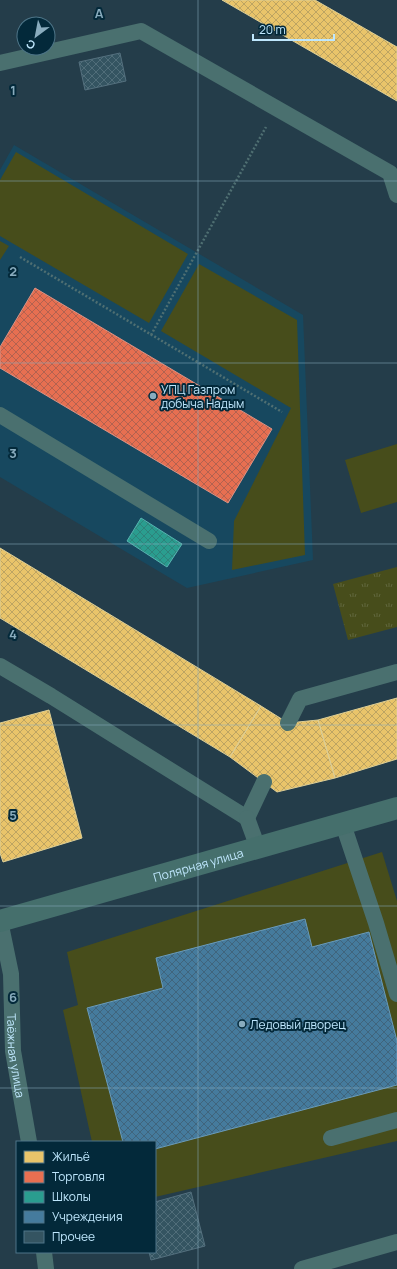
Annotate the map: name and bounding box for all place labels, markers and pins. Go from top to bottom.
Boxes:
place label: УПЦ Газпром добыча Надым [161,381,244,412]
marker: УПЦ Газпром добыча Надым [148,391,158,401]
place label: Ледовый дворец [250,1016,346,1033]
marker: Ледовый дворец [237,1019,247,1029]

